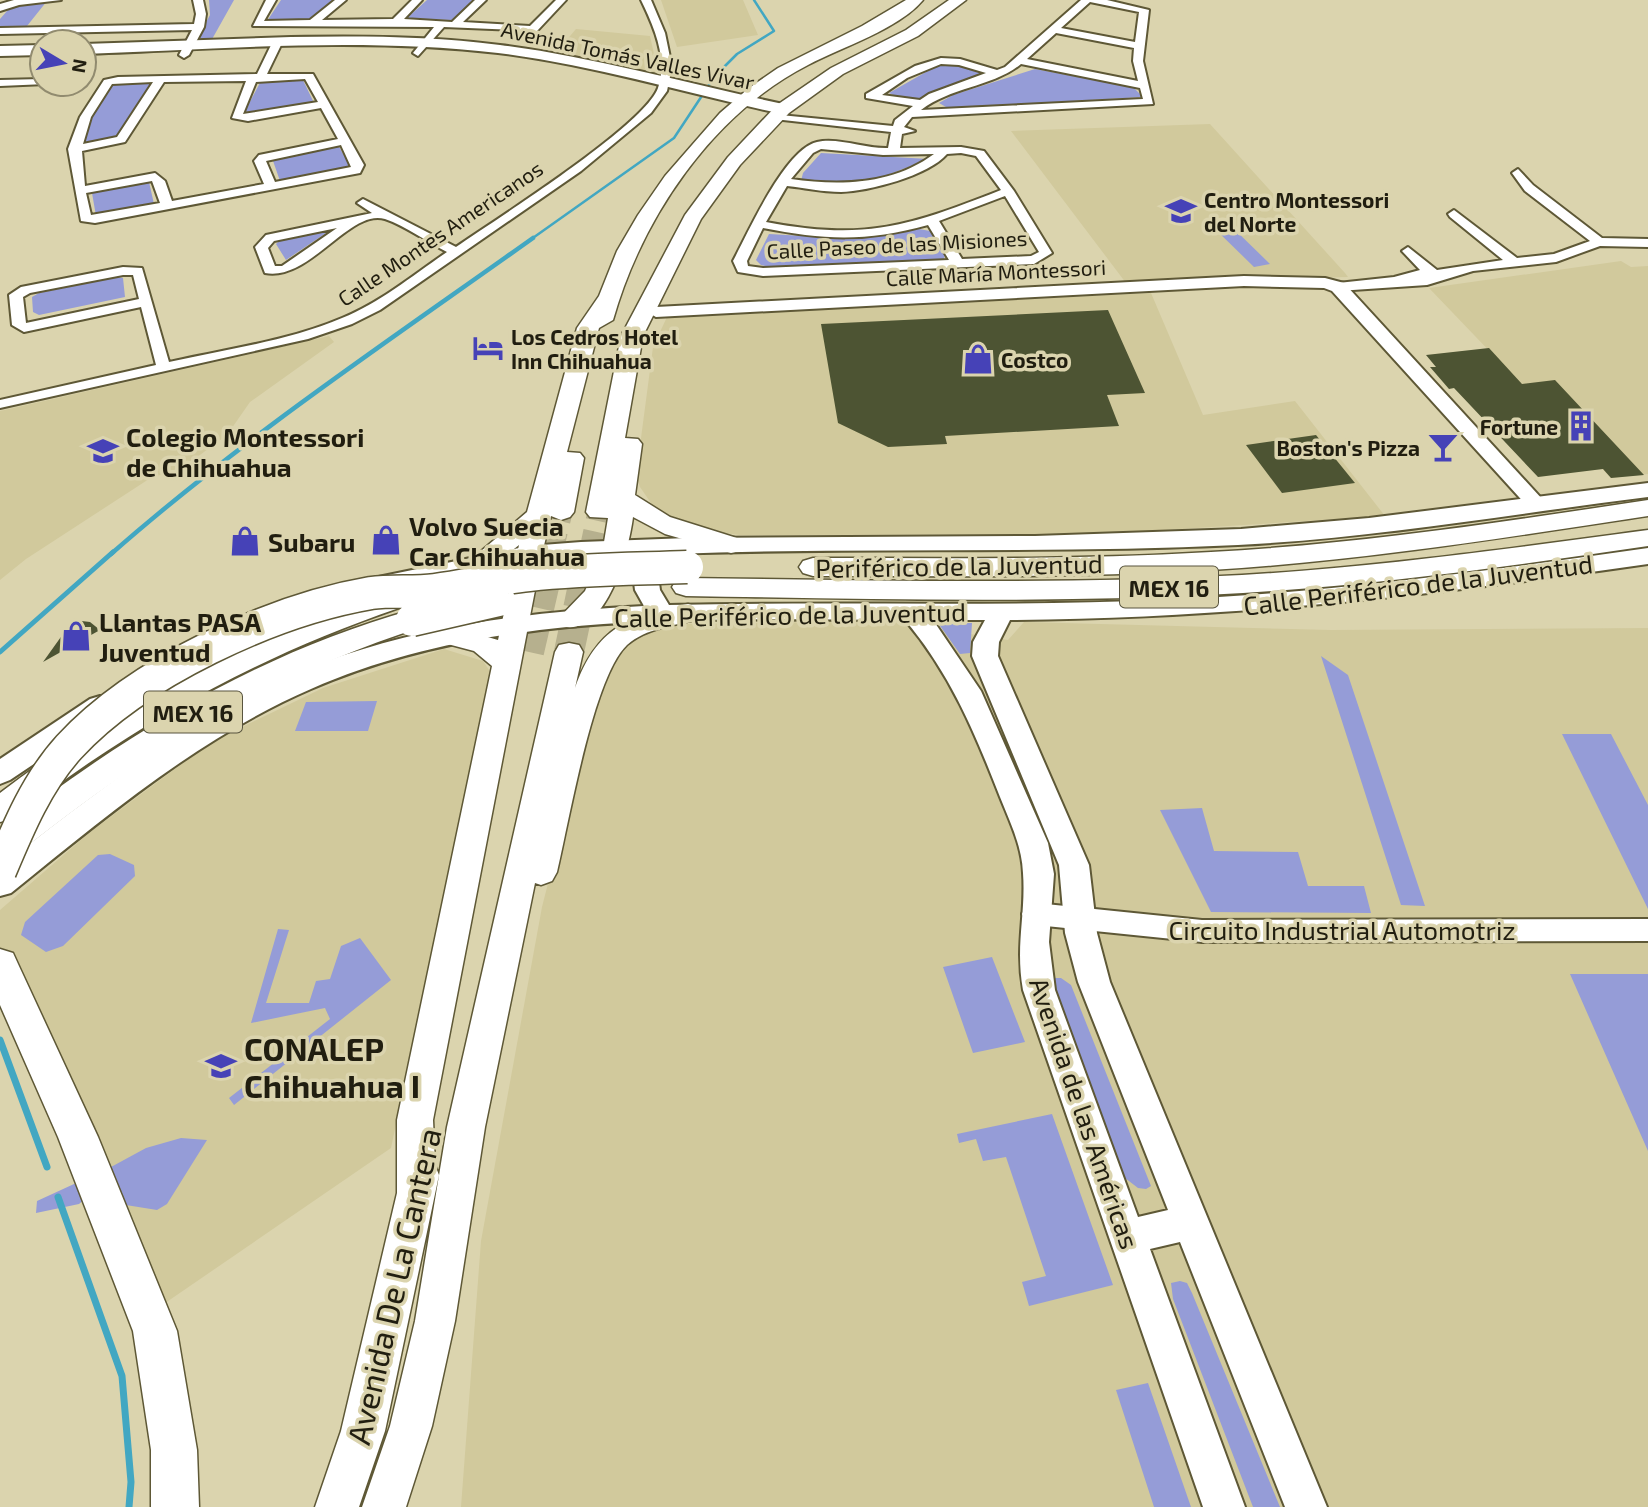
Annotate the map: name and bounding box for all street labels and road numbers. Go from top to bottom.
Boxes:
street label: Avenida Tomás Valles Vivar [499,16,757,94]
street label: Calle Montes Americanos [333,155,547,311]
street label: Calle Paseo de las Misiones [766,225,1028,263]
street label: Calle María Montessori [885,254,1107,290]
street label: Periférico de la Juventud [815,547,1103,583]
street label: Calle Periférico de la Juventud [1242,547,1594,621]
road number: MEX 16 [1120,566,1218,608]
street label: Calle Periférico de la Juventud [614,595,966,633]
road number: MEX 16 [144,692,242,732]
street label: Circuito Industrial Automotriz [1168,914,1516,945]
street label: Avenida de las Américas [1024,973,1146,1253]
street label: Avenida De La Cantera [338,1124,448,1448]

